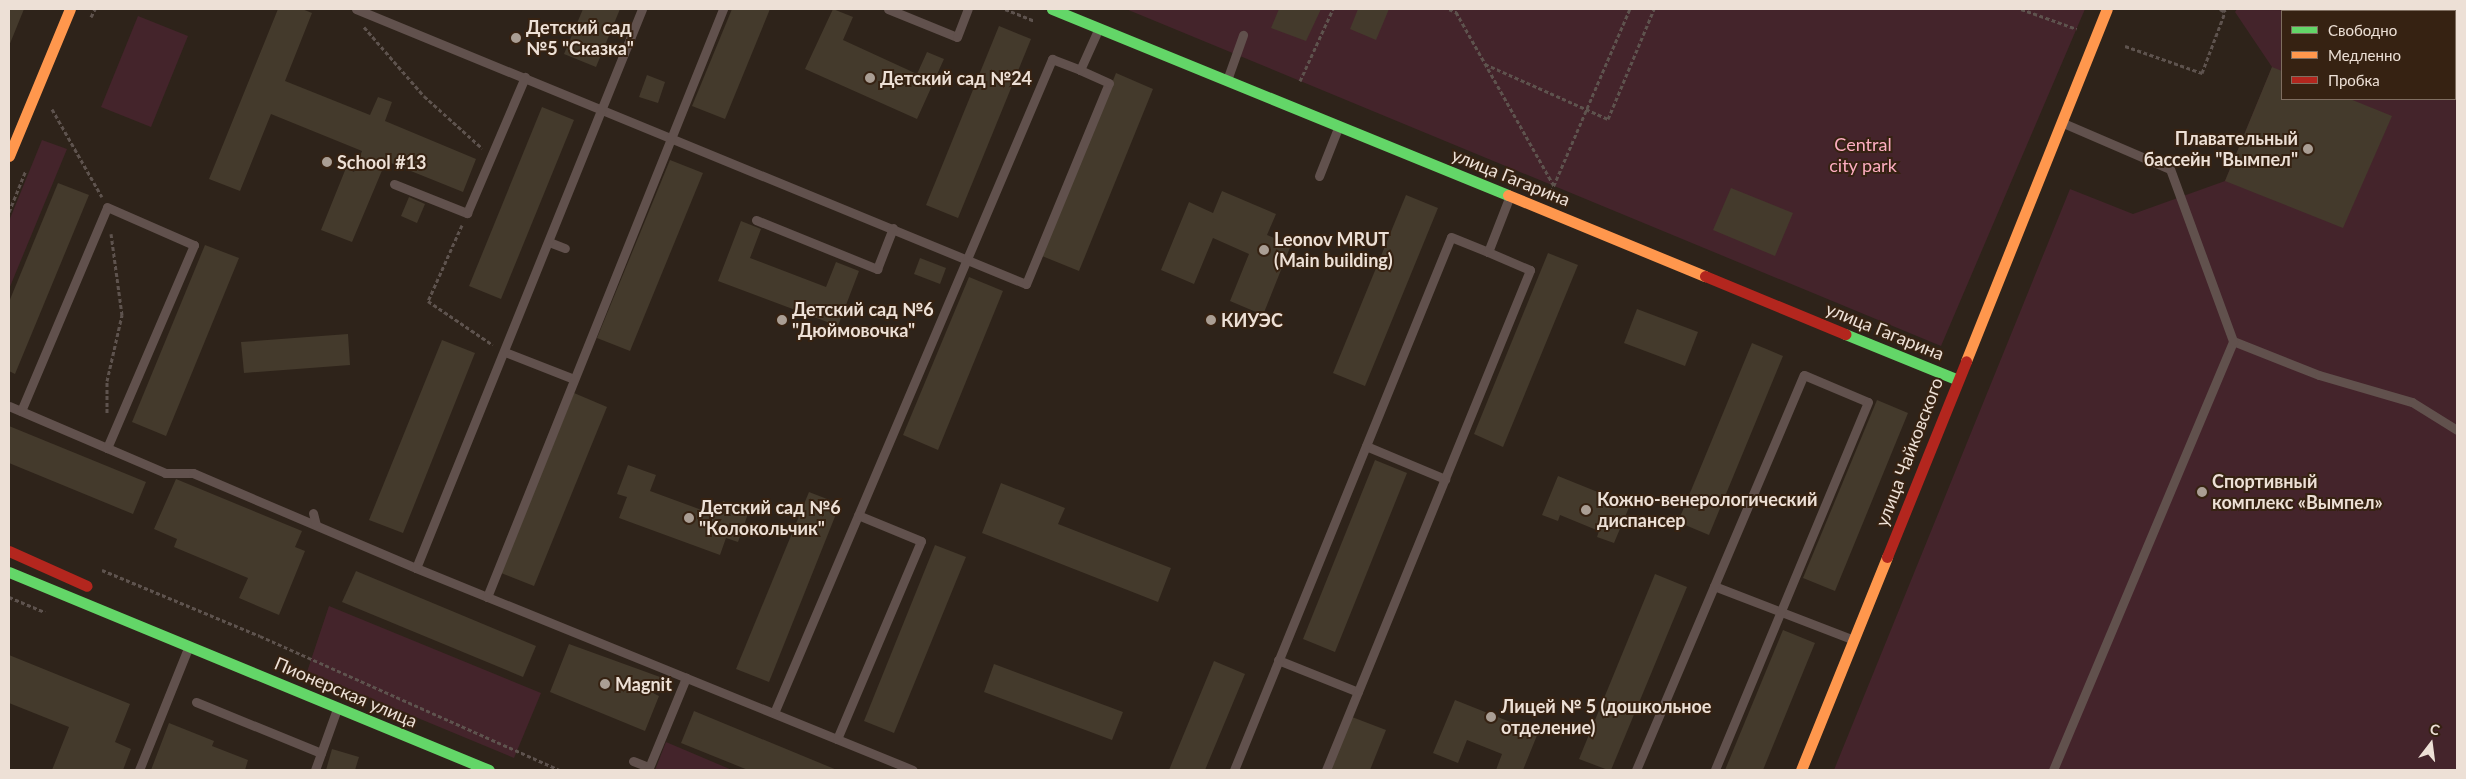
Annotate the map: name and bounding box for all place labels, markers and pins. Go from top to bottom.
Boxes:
place label: Детский сад №5 "Сказка" [526,17,634,59]
marker: Детский сад №5 "Сказка" [510,32,522,44]
place label: Детский сад №24 [880,67,1032,89]
marker: Детский сад №24 [864,72,876,84]
place label: Плавательный бассейн "Вымпел" [2144,128,2298,170]
marker: Плавательный бассейн "Вымпел" [2302,143,2314,155]
place label: School #13 [337,151,427,173]
marker: School #13 [321,156,333,168]
place label: Leonov MRUT (Main building) [1274,229,1393,272]
marker: Leonov MRUT (Main building) [1258,244,1270,256]
place label: Детский сад №6 "Дюймовочка" [792,299,934,342]
place label: КИУЭС [1221,309,1283,331]
marker: Детский сад №6 "Дюймовочка" [776,314,788,326]
marker: КИУЭС [1205,314,1217,326]
place label: Спортивный комплекс «Вымпел» [2212,471,2383,514]
marker: Спортивный комплекс «Вымпел» [2196,486,2208,498]
place label: Кожно-венерологический диспансер [1597,489,1817,532]
place label: Детский сад №6 "Колокольчик" [699,497,841,540]
marker: Кожно-венерологический диспансер [1579,503,1593,517]
marker: Детский сад №6 "Колокольчик" [683,512,695,524]
place label: Magnit [615,673,672,695]
marker: Magnit [599,678,611,690]
place label: Лицей № 5 (дошкольное отделение) [1501,696,1711,739]
marker: Лицей № 5 (дошкольное отделение) [1485,711,1497,723]

